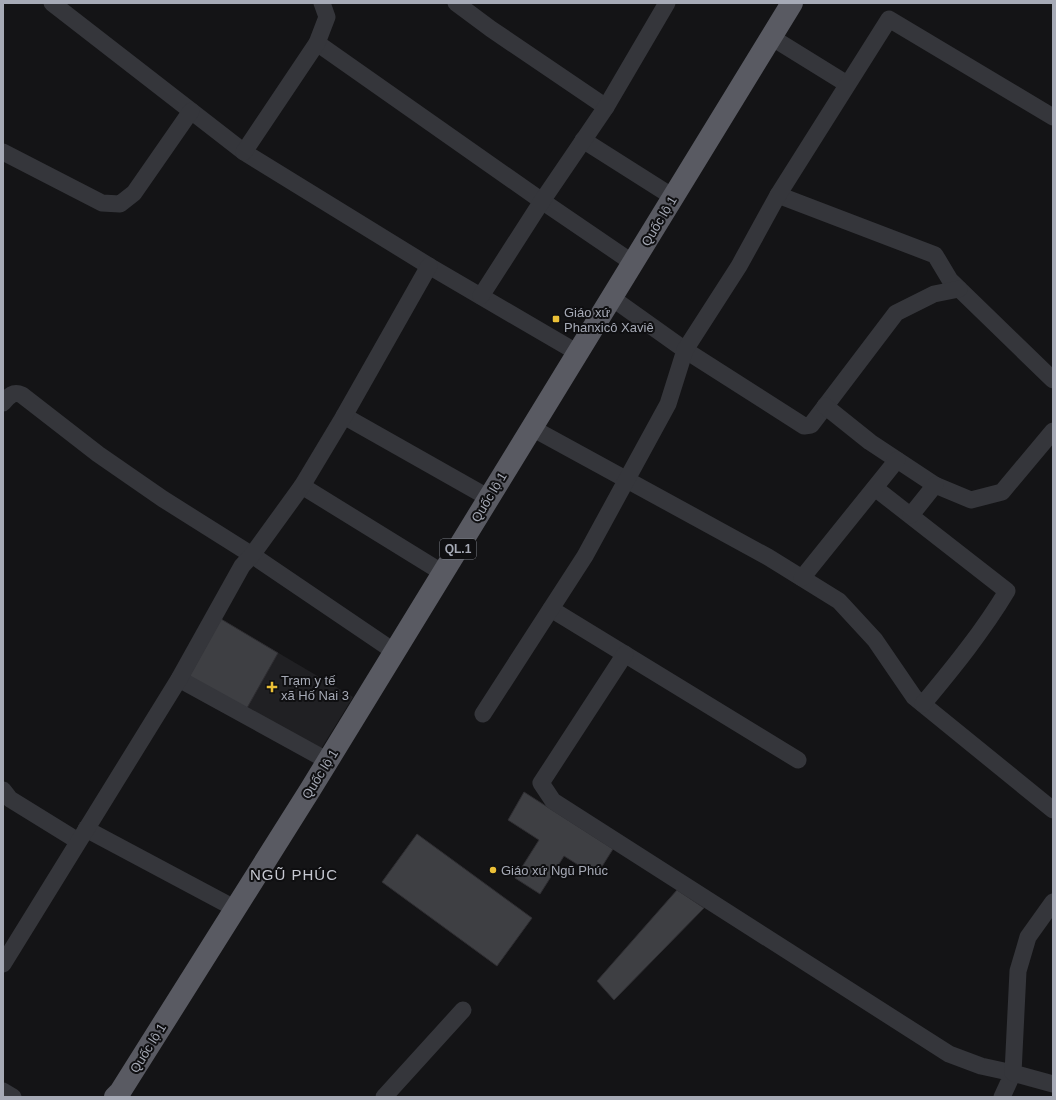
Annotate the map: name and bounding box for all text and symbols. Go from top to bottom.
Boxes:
street label: Quốc lộ 1 [638,193,680,249]
place label: Giáo xứ Phanxicô Xaviê [564,305,654,335]
marker: Giáo xứ Phanxicô Xaviê [551,314,561,324]
street label: Quốc lộ 1 [468,469,510,525]
road number: QL.1 [440,539,476,559]
place label: Trạm y tế xã Hố Nai 3 [281,673,349,703]
marker: Trạm y tế xã Hố Nai 3 [266,681,278,693]
street label: Quốc lộ 1 [299,746,341,802]
place label: Giáo xứ Ngũ Phúc [501,863,608,878]
marker: Giáo xứ Ngũ Phúc [488,865,498,875]
district label: NGŨ PHÚC [250,866,338,883]
street label: Quốc lộ 1 [127,1020,169,1076]

